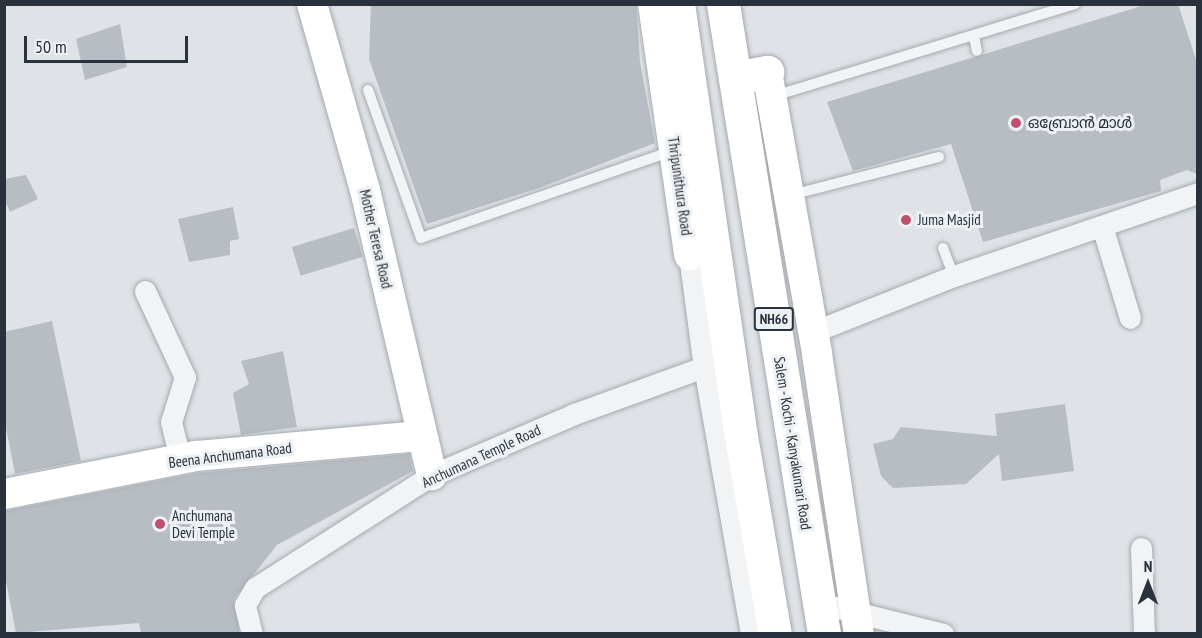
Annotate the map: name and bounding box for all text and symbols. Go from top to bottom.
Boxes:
scale bar [27,24,190,62]
text: 50 m [35,35,67,58]
place label: ഒബ്രോൻ മാൾ [1028,114,1132,132]
marker: ഒബ്രോൻ മാൾ [1009,116,1023,130]
street label: Thripunithura Road [664,135,696,237]
street label: Mother Teresa Road [356,187,396,291]
place label: Juma Masjid [918,211,981,229]
marker: Juma Masjid [899,213,913,227]
road number: NH66 [753,308,795,330]
street label: Salem - Kochi - Kanyakumari Road [770,354,816,532]
street label: Anchumana Temple Road [418,420,544,492]
street label: Beena Anchumana Road [167,438,293,472]
place label: Anchumana Devi Temple [172,506,235,541]
marker: Anchumana Devi Temple [153,517,167,531]
north arrow [1118,554,1178,614]
text: N [1144,556,1152,576]

